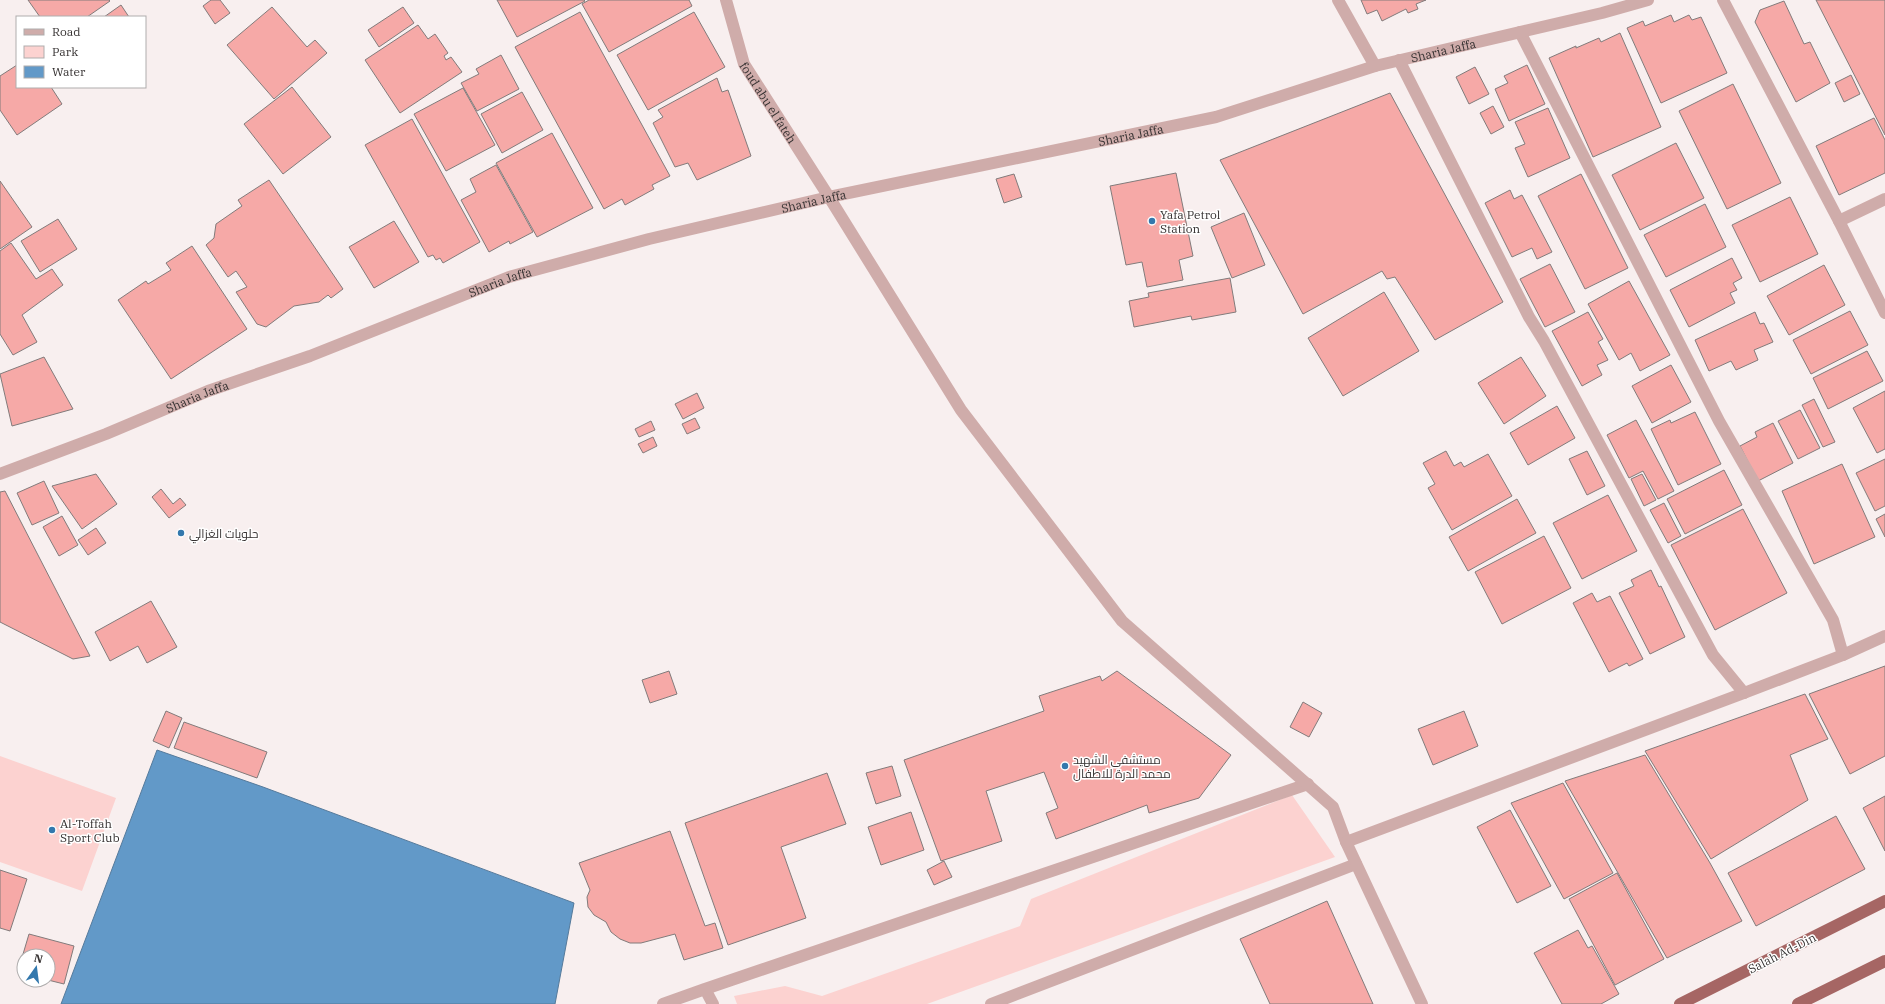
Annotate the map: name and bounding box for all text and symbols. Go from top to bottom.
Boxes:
legend [16,16,146,88]
text: Road [52,24,81,39]
street label: Sharia Jaffa [1409,35,1478,65]
text: Park [52,44,78,59]
street label: foud abu el fateh [737,59,800,146]
text: Water [52,64,86,79]
street label: Sharia Jaffa [1097,120,1165,149]
street label: Sharia Jaffa [780,186,848,215]
place label: Yafa Petrol Station [1160,207,1221,236]
marker: Yafa Petrol Station [1147,216,1157,226]
street label: Sharia Jaffa [466,264,534,300]
street label: Sharia Jaffa [163,377,231,415]
place label: حلويات الغزالي [189,526,259,544]
marker: حلويات الغزالي [176,528,186,538]
place label: مستشفى الشهيد محمد الدرة للاطفال [1073,752,1171,781]
marker: مستشفى الشهيد محمد الدرة للاطفال [1060,761,1070,771]
place label: Al-Toffah Sport Club [60,816,120,845]
marker: Al-Toffah Sport Club [47,825,57,835]
street label: Salah Ad-Din [1746,929,1819,977]
north arrow [16,948,56,988]
text: N [33,950,45,966]

